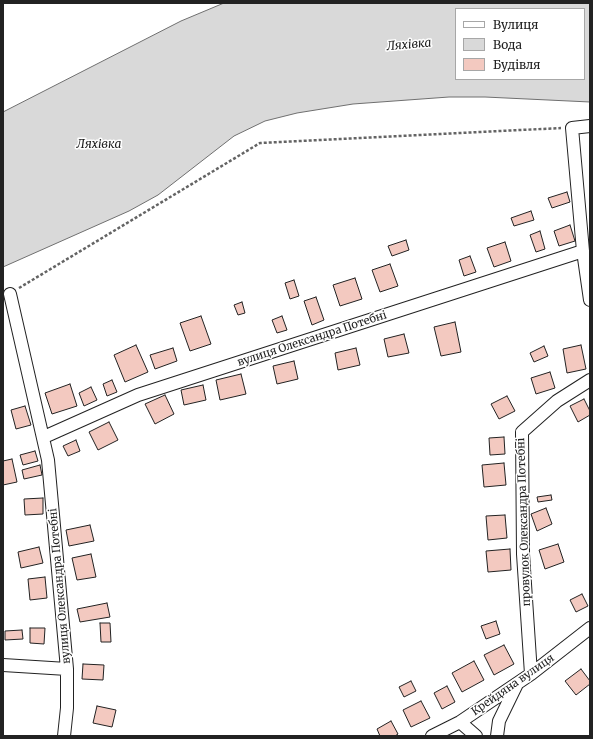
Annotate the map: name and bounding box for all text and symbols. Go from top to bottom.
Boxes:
legend [455,8,585,80]
text: Вулиця [493,17,538,32]
water label: Ляхівка [386,36,432,54]
text: Вода [493,37,522,52]
text: Будівля [493,57,540,72]
water label: Ляхівка [77,138,121,152]
street label: вулиця Олександра Потебні [236,309,388,369]
street label: провулок Олександра Потебні [514,438,534,606]
street label: вулиця Олександра Потебні [47,508,73,664]
street label: Крейдяна вулиця [469,651,557,719]

